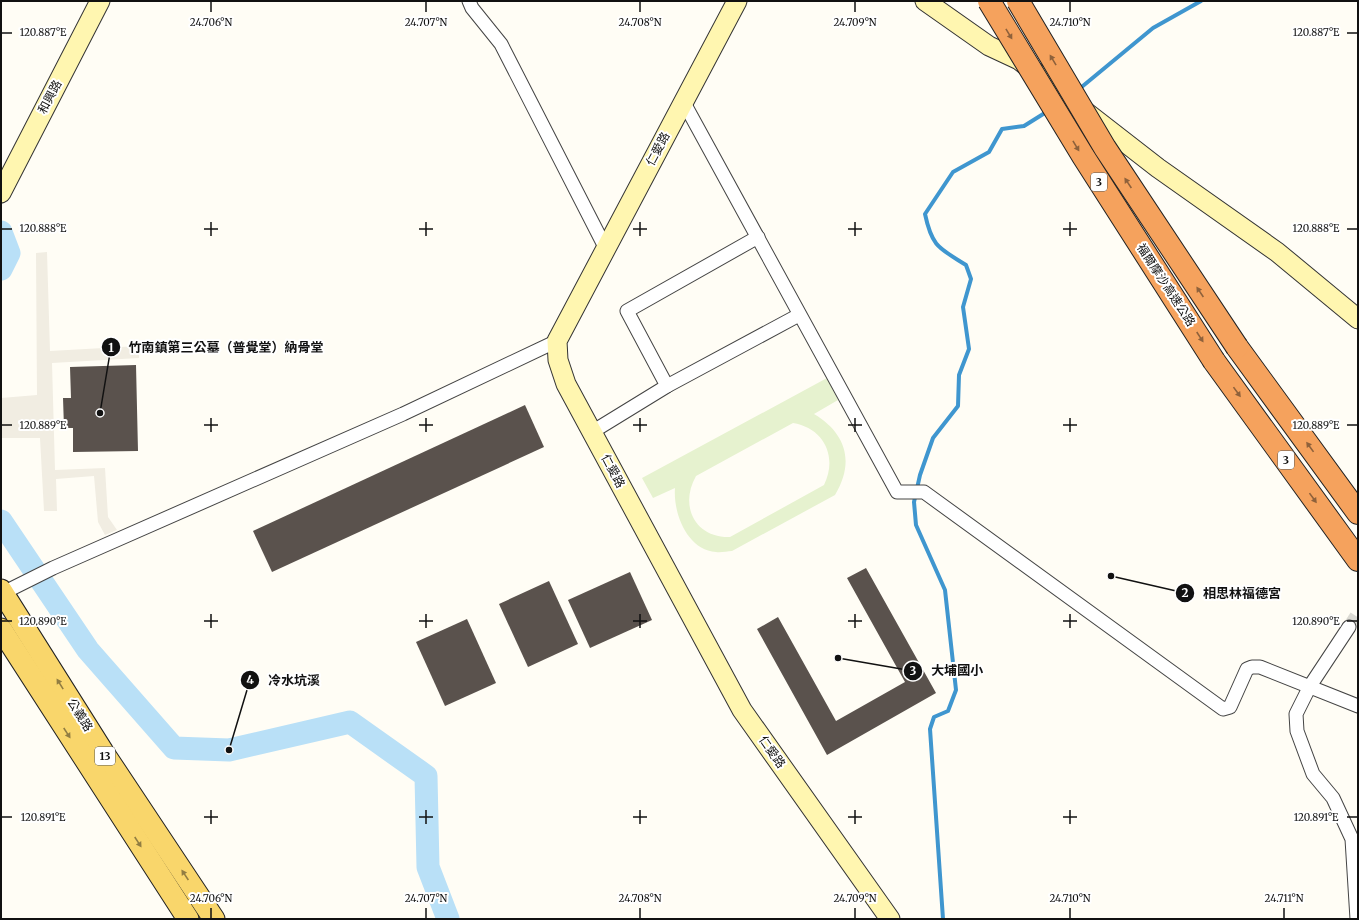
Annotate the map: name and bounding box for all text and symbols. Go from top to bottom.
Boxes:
text: 24.706°N [190,16,232,29]
text: 24.707°N [405,16,448,29]
text: 24.708°N [619,16,662,29]
text: 24.709°N [833,16,877,29]
text: 24.710°N [1049,16,1091,29]
text: 120.887°E [20,26,67,39]
text: 120.887°E [1293,26,1340,39]
one-way arrow [1005,29,1013,39]
one-way arrow [1050,54,1057,66]
street label: 和興路 [34,77,65,116]
street label: 仁愛路 [642,129,673,168]
one-way arrow [1073,140,1080,152]
road number: 3 [1091,173,1107,191]
one-way arrow [1125,177,1132,189]
text: 120.888°E [20,222,67,235]
text: 120.888°E [1293,222,1340,235]
street label: 福爾摩沙高速公路 [1134,240,1199,329]
one-way arrow [1196,286,1204,297]
one-way arrow [1196,332,1203,343]
callout: 竹南鎮第三公墓（普覺堂）納骨堂 [101,335,332,360]
text: 竹南鎮第三公墓（普覺堂）納骨堂 [128,339,324,356]
text: 1 [108,340,114,355]
one-way arrow [1233,387,1241,397]
text: 120.889°E [20,419,67,432]
text: 120.889°E [1293,419,1340,432]
one-way arrow [1306,442,1314,453]
street label: 仁愛路 [598,451,629,490]
road number: 3 [1278,451,1294,469]
one-way arrow [1309,492,1317,503]
callout: 相思林福德宮 [1175,581,1289,606]
text: 2 [1181,585,1189,600]
text: 相思林福德宮 [1203,585,1281,602]
text: 120.890°E [19,615,67,628]
text: 120.890°E [1292,615,1340,628]
callout: 大埔國小 [903,658,991,683]
text: 大埔國小 [931,662,984,679]
text: 3 [910,663,917,678]
callout: 冷水坑溪 [240,667,328,692]
text: 4 [246,672,254,687]
text: 冷水坑溪 [268,672,320,689]
one-way arrow [56,679,64,689]
street label: 公義路 [65,695,96,734]
one-way arrow [63,727,70,739]
street label: 仁愛路 [756,733,789,771]
road number: 13 [95,747,115,765]
text: 120.891°E [21,811,66,824]
text: 120.891°E [1294,811,1339,824]
one-way arrow [134,836,141,848]
one-way arrow [181,869,188,881]
text: 24.706°N [190,892,232,905]
text: 24.707°N [405,892,448,905]
text: 24.708°N [619,892,662,905]
text: 24.709°N [833,892,877,905]
text: 24.710°N [1049,892,1091,905]
text: 24.711°N [1265,892,1304,905]

